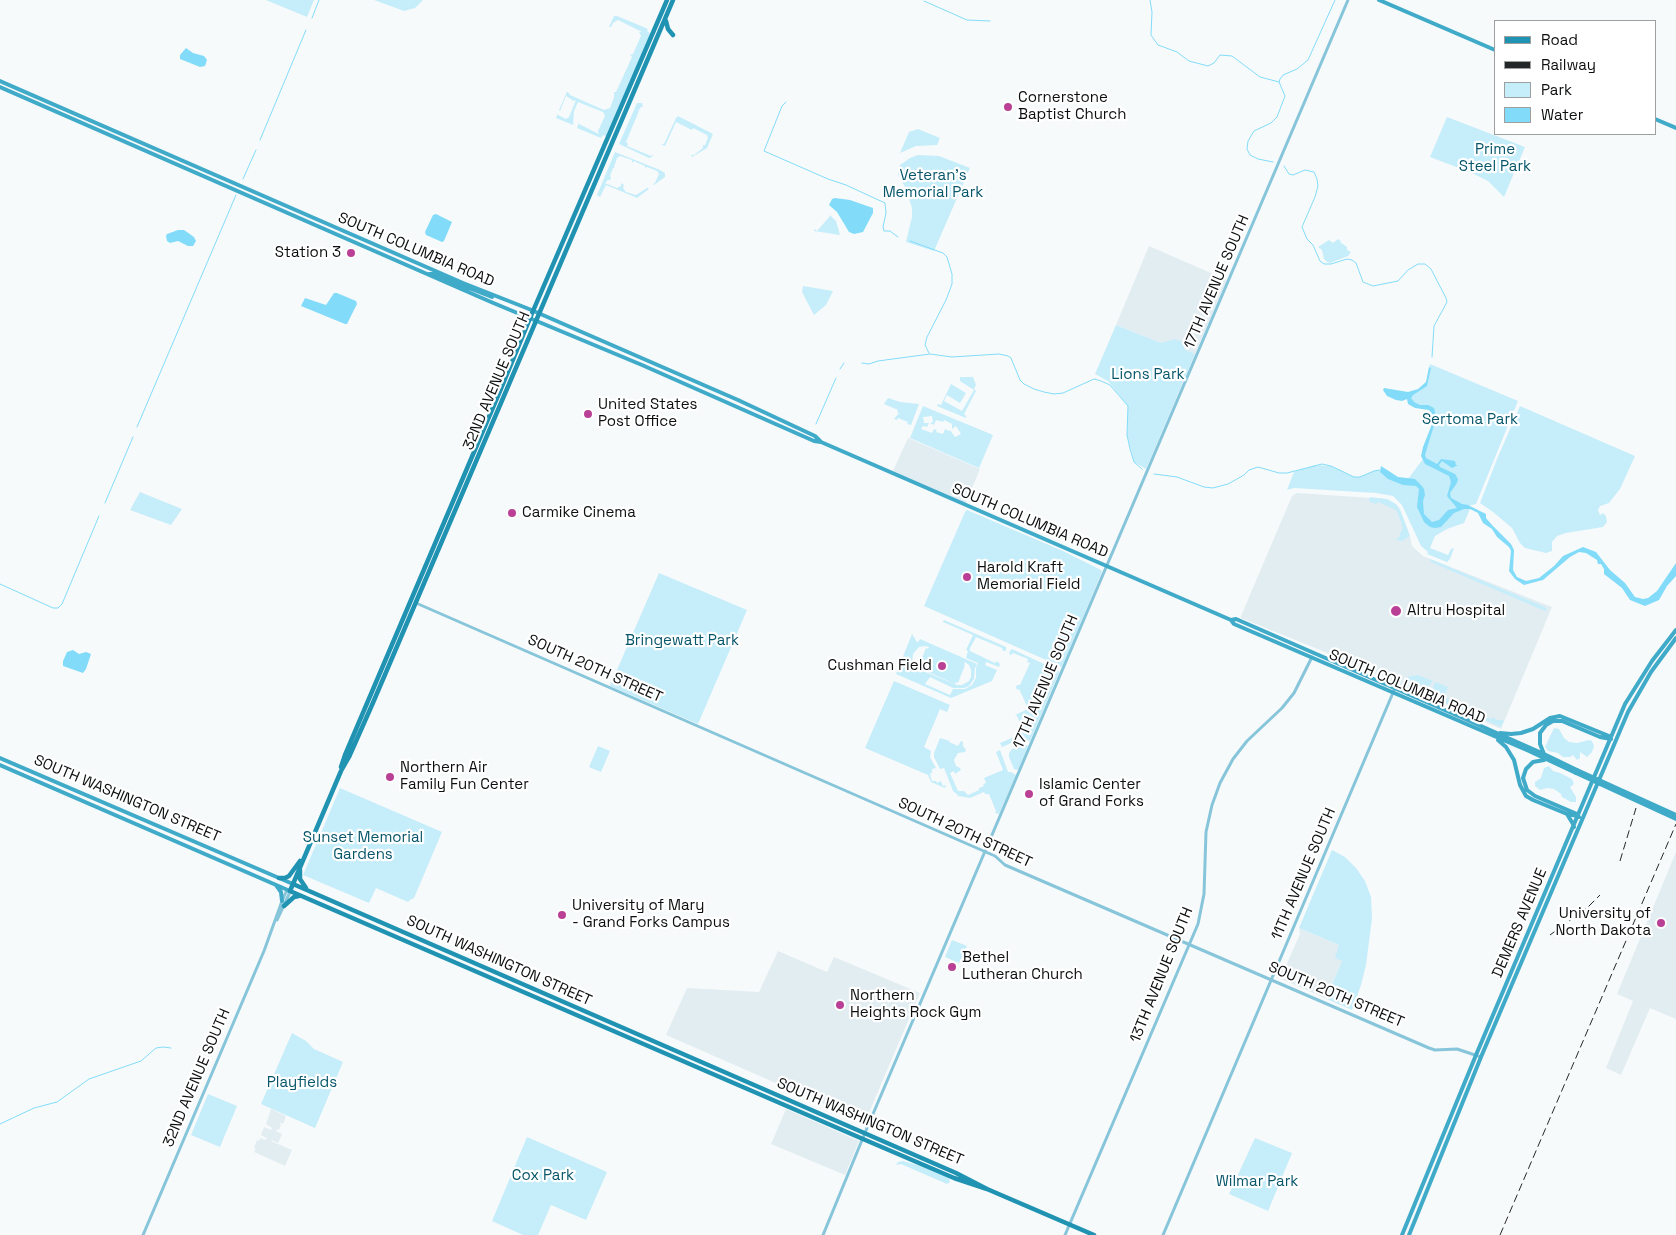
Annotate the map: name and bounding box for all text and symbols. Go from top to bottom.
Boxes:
legend [1494,20,1656,135]
text: Road [1541,30,1578,49]
text: Railway [1541,55,1596,74]
text: Park [1541,80,1572,99]
place label: Cornerstone Baptist Church [1018,89,1126,124]
marker: Cornerstone Baptist Church [1002,101,1014,113]
text: Water [1541,105,1583,124]
park label: Prime Steel Park [1459,141,1531,176]
park label: Veteran's Memorial Park [883,167,983,202]
street label: SOUTH COLUMBIA ROAD [335,209,497,291]
street label: 17TH AVENUE SOUTH [1181,212,1253,352]
place label: Station 3 [275,244,341,262]
marker: Station 3 [345,247,357,259]
street label: 32ND AVENUE SOUTH [460,309,534,453]
park label: Lions Park [1111,366,1185,384]
place label: United States Post Office [598,396,698,431]
marker: United States Post Office [582,408,594,420]
park label: Sertoma Park [1422,411,1518,429]
street label: SOUTH COLUMBIA ROAD [949,480,1111,562]
place label: Carmike Cinema [522,504,636,522]
marker: Carmike Cinema [506,507,518,519]
place label: Harold Kraft Memorial Field [977,559,1080,594]
marker: Harold Kraft Memorial Field [961,571,973,583]
place label: Altru Hospital [1407,602,1505,620]
marker: Altru Hospital [1389,604,1403,618]
street label: 17TH AVENUE SOUTH [1010,612,1082,752]
street label: SOUTH 20TH STREET [525,631,665,707]
park label: Bringewatt Park [625,632,739,650]
street label: SOUTH COLUMBIA ROAD [1326,646,1488,728]
place label: Cushman Field [828,657,932,675]
marker: Cushman Field [936,660,948,672]
street label: SOUTH WASHINGTON STREET [31,751,223,847]
place label: Northern Air Family Fun Center [400,759,529,794]
marker: Northern Air Family Fun Center [384,771,396,783]
place label: Islamic Center of Grand Forks [1039,776,1144,811]
marker: Islamic Center of Grand Forks [1023,788,1035,800]
street label: SOUTH 20TH STREET [895,794,1035,872]
street label: 11TH AVENUE SOUTH [1268,805,1340,943]
park label: Sunset Memorial Gardens [303,829,423,864]
street label: DEMERS AVENUE [1489,866,1551,980]
place label: University of Mary - Grand Forks Campus [572,897,730,932]
street label: 13TH AVENUE SOUTH [1127,905,1197,1045]
place label: University of North Dakota [1555,905,1651,940]
marker: University of Mary - Grand Forks Campus [556,909,568,921]
street label: SOUTH WASHINGTON STREET [404,912,594,1010]
marker: University of North Dakota [1655,917,1667,929]
place label: Bethel Lutheran Church [962,949,1083,984]
street label: SOUTH 20TH STREET [1265,958,1407,1032]
marker: Bethel Lutheran Church [946,961,958,973]
place label: Northern Heights Rock Gym [850,987,981,1022]
marker: Northern Heights Rock Gym [834,999,846,1011]
street label: 32ND AVENUE SOUTH [160,1006,234,1150]
park label: Playfields [267,1074,337,1092]
street label: SOUTH WASHINGTON STREET [774,1074,966,1170]
park label: Cox Park [512,1167,574,1185]
park label: Wilmar Park [1216,1173,1298,1191]

